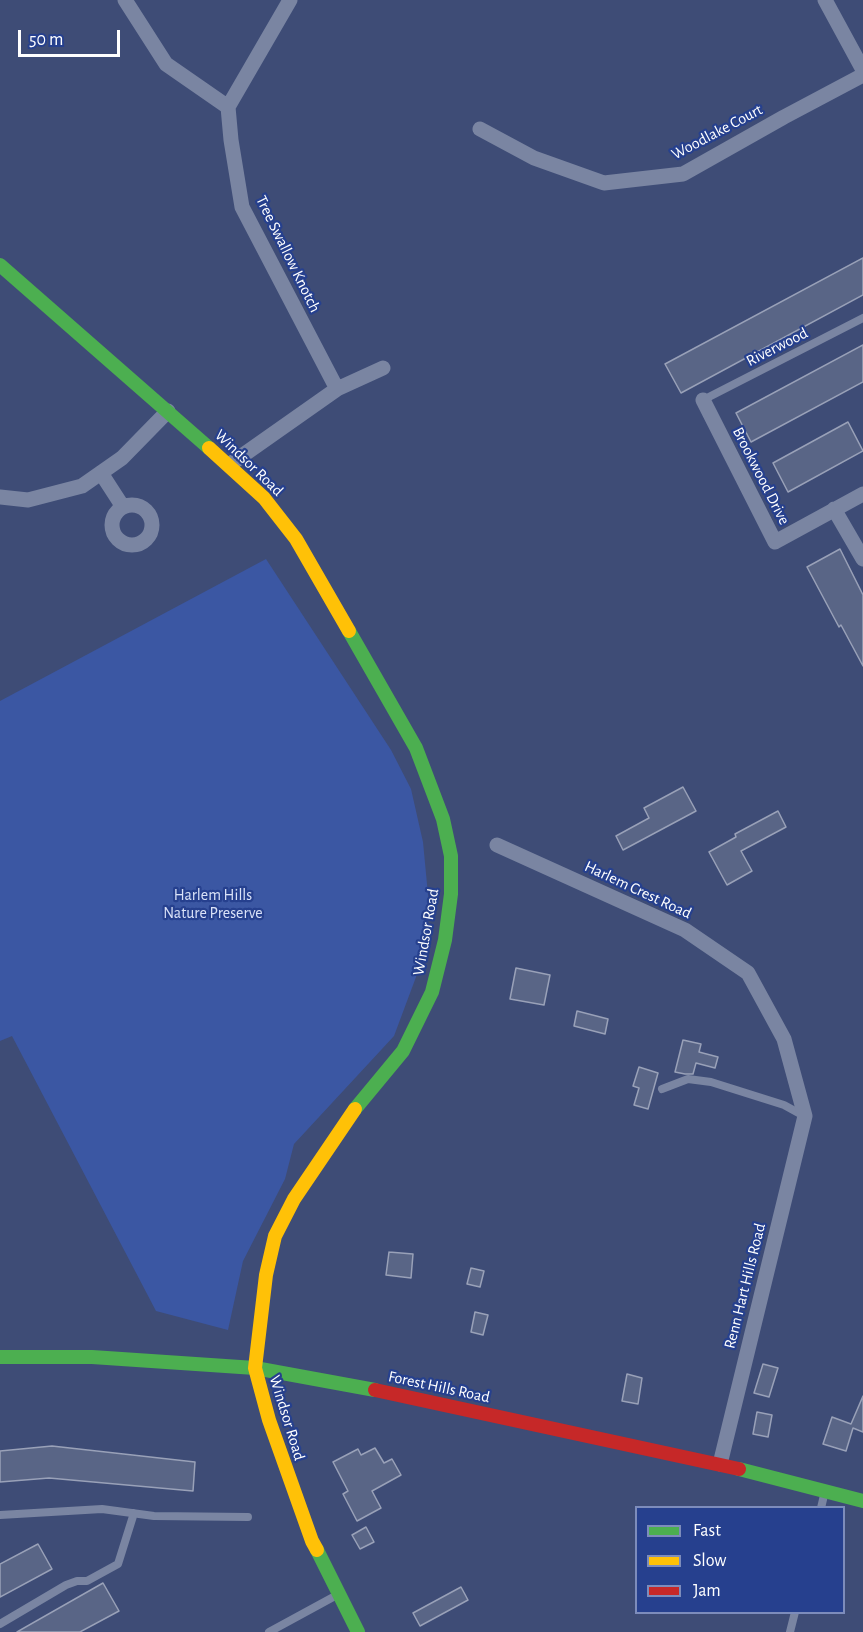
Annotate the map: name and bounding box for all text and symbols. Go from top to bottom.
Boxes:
scale bar [21,18,123,56]
text: 50 m [29,31,63,49]
street label: Woodlake Court [668,100,766,164]
street label: Tree Swallow Knotch [251,192,325,316]
street label: Riverwood [743,323,811,371]
street label: Brookwood Drive [728,424,794,528]
street label: Windsor Road [211,426,287,500]
street label: Harlem Crest Road [581,857,695,923]
park label: Harlem Hills Nature Preserve [163,885,263,923]
street label: Windsor Road [409,887,443,977]
street label: Renn Hart Hills Road [720,1221,770,1351]
street label: Forest Hills Road [386,1367,492,1407]
street label: Windsor Road [265,1373,309,1463]
legend [635,1506,845,1614]
text: Fast [693,1522,721,1540]
text: Slow [693,1552,726,1570]
text: Jam [693,1582,721,1600]

